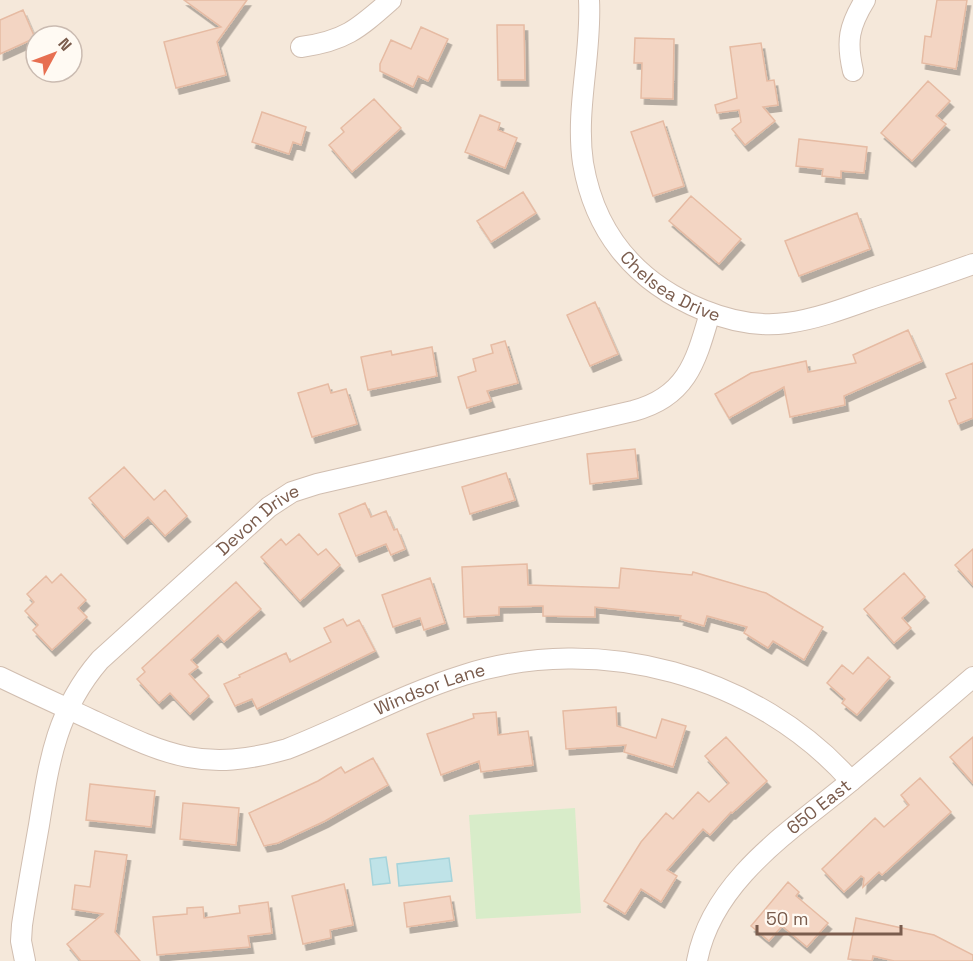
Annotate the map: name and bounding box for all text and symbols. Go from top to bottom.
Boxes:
north arrow [24,24,84,84]
text: N [53,34,76,55]
street label: Chelsea Drive [615,246,724,327]
street label: Devon Drive [211,478,302,560]
street label: Windsor Lane [371,657,488,720]
street label: 650 East [782,774,856,839]
scale bar [757,898,901,936]
text: 50 m [766,907,808,930]

